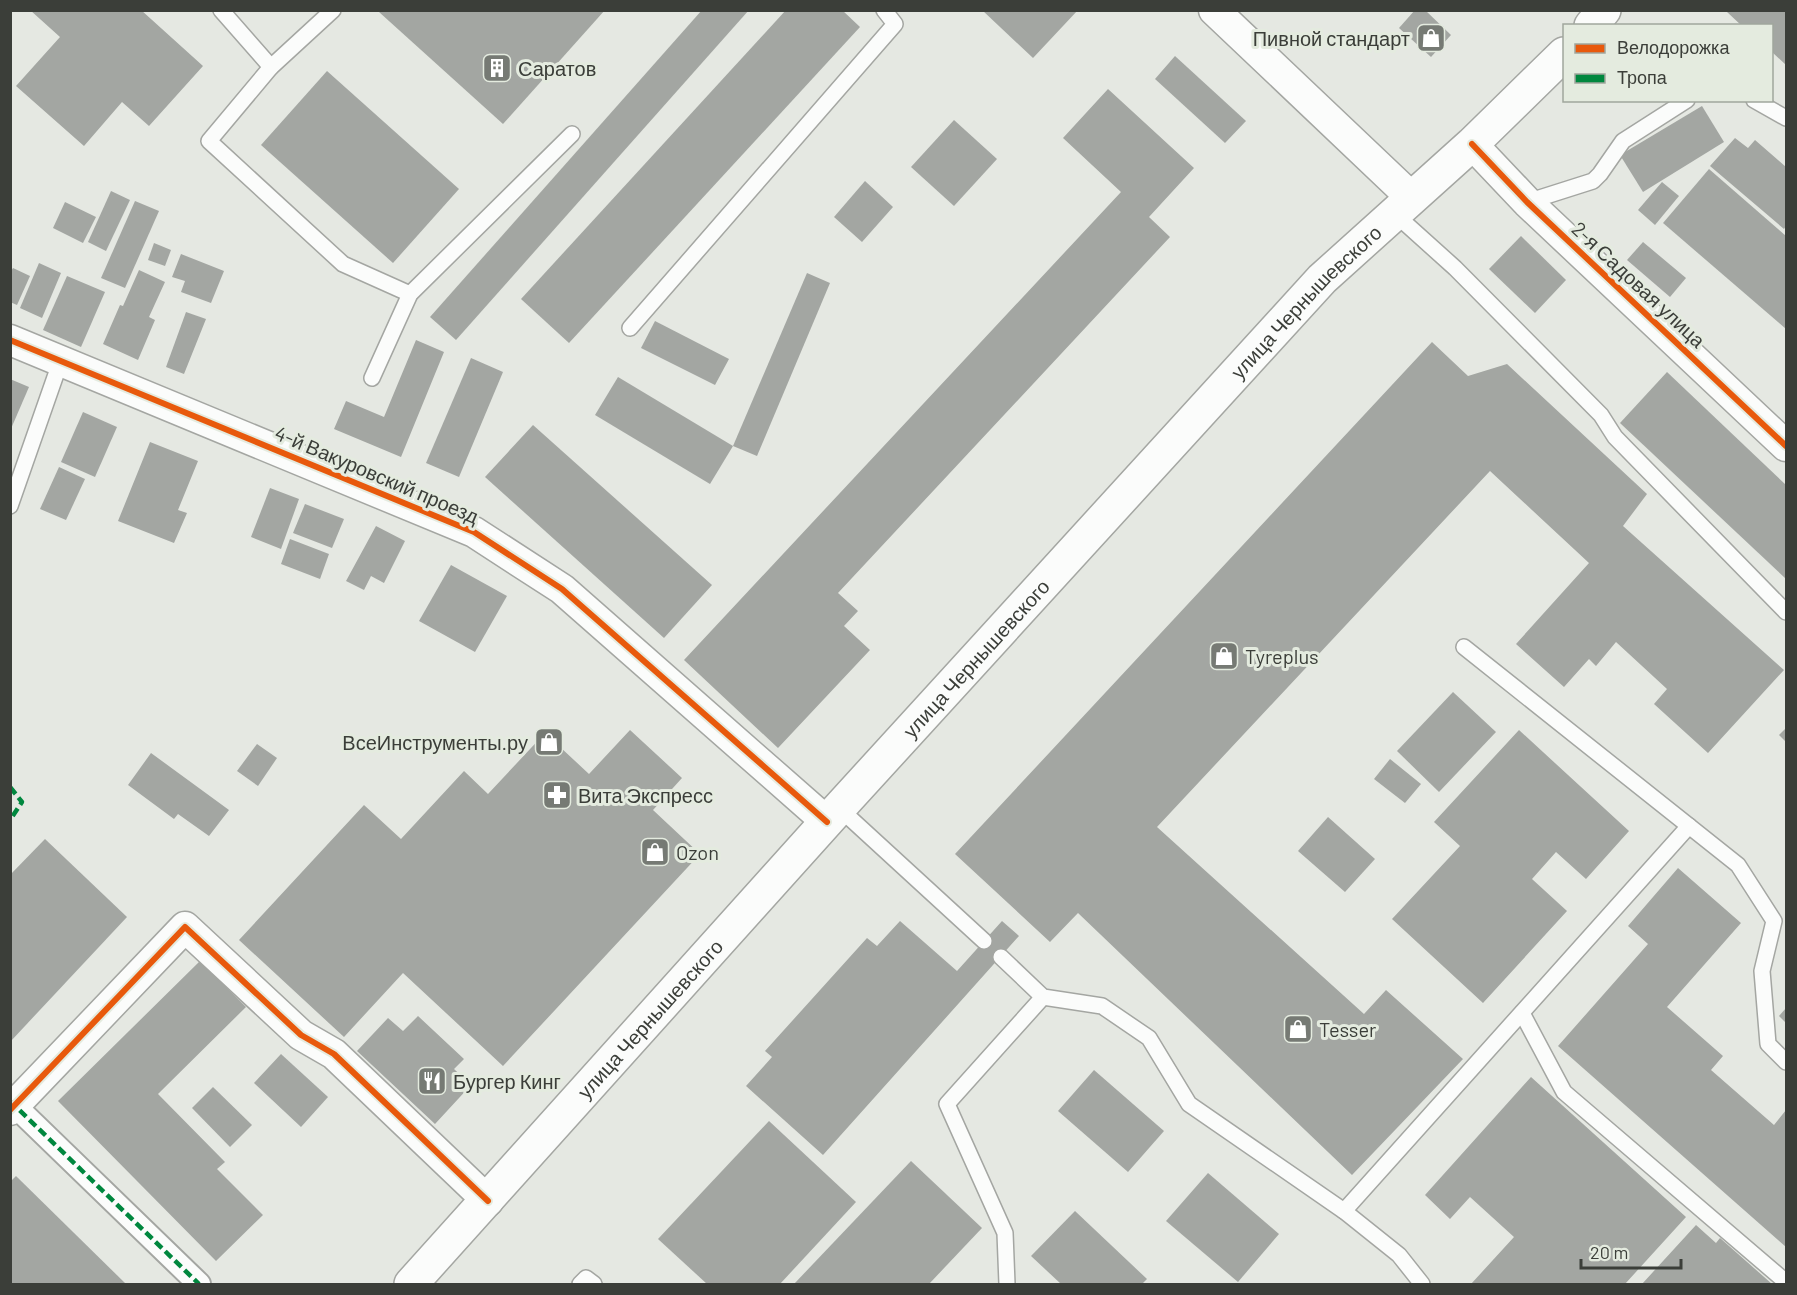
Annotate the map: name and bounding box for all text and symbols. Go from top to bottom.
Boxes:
shop icon: Пивной стандарт [1415,22,1447,54]
legend [1563,24,1773,102]
place label: Пивной стандарт [1253,26,1410,50]
text: Велодорожка [1617,36,1730,58]
building icon: Саратов [481,52,513,84]
place label: Саратов [518,56,596,80]
text: Тропа [1617,66,1668,88]
street label: 2-я Садовая улица [1567,216,1711,352]
street label: улица Чернышевского [1225,220,1386,383]
street label: 4-й Вакуровский проезд [271,420,483,528]
street label: улица Чернышевского [898,574,1054,742]
shop icon: Tyreplus [1208,640,1240,672]
place label: Tyreplus [1245,644,1319,668]
shop icon: ВсеИнструменты.ру [533,726,565,758]
place label: ВсеИнструменты.ру [342,730,528,754]
pharmacy icon: Вита Экспресс [541,779,573,811]
place label: Вита Экспресс [578,783,713,807]
shop icon: Ozon [639,836,671,868]
place label: Ozon [676,840,719,864]
street label: улица Чернышевского [572,934,727,1103]
shop icon: Tesser [1282,1013,1314,1045]
place label: Tesser [1319,1017,1376,1041]
restaurant icon: Бургер Кинг [416,1065,448,1097]
place label: Бургер Кинг [453,1069,561,1093]
scale bar [1581,1232,1682,1270]
text: 20 m [1590,1241,1628,1263]

